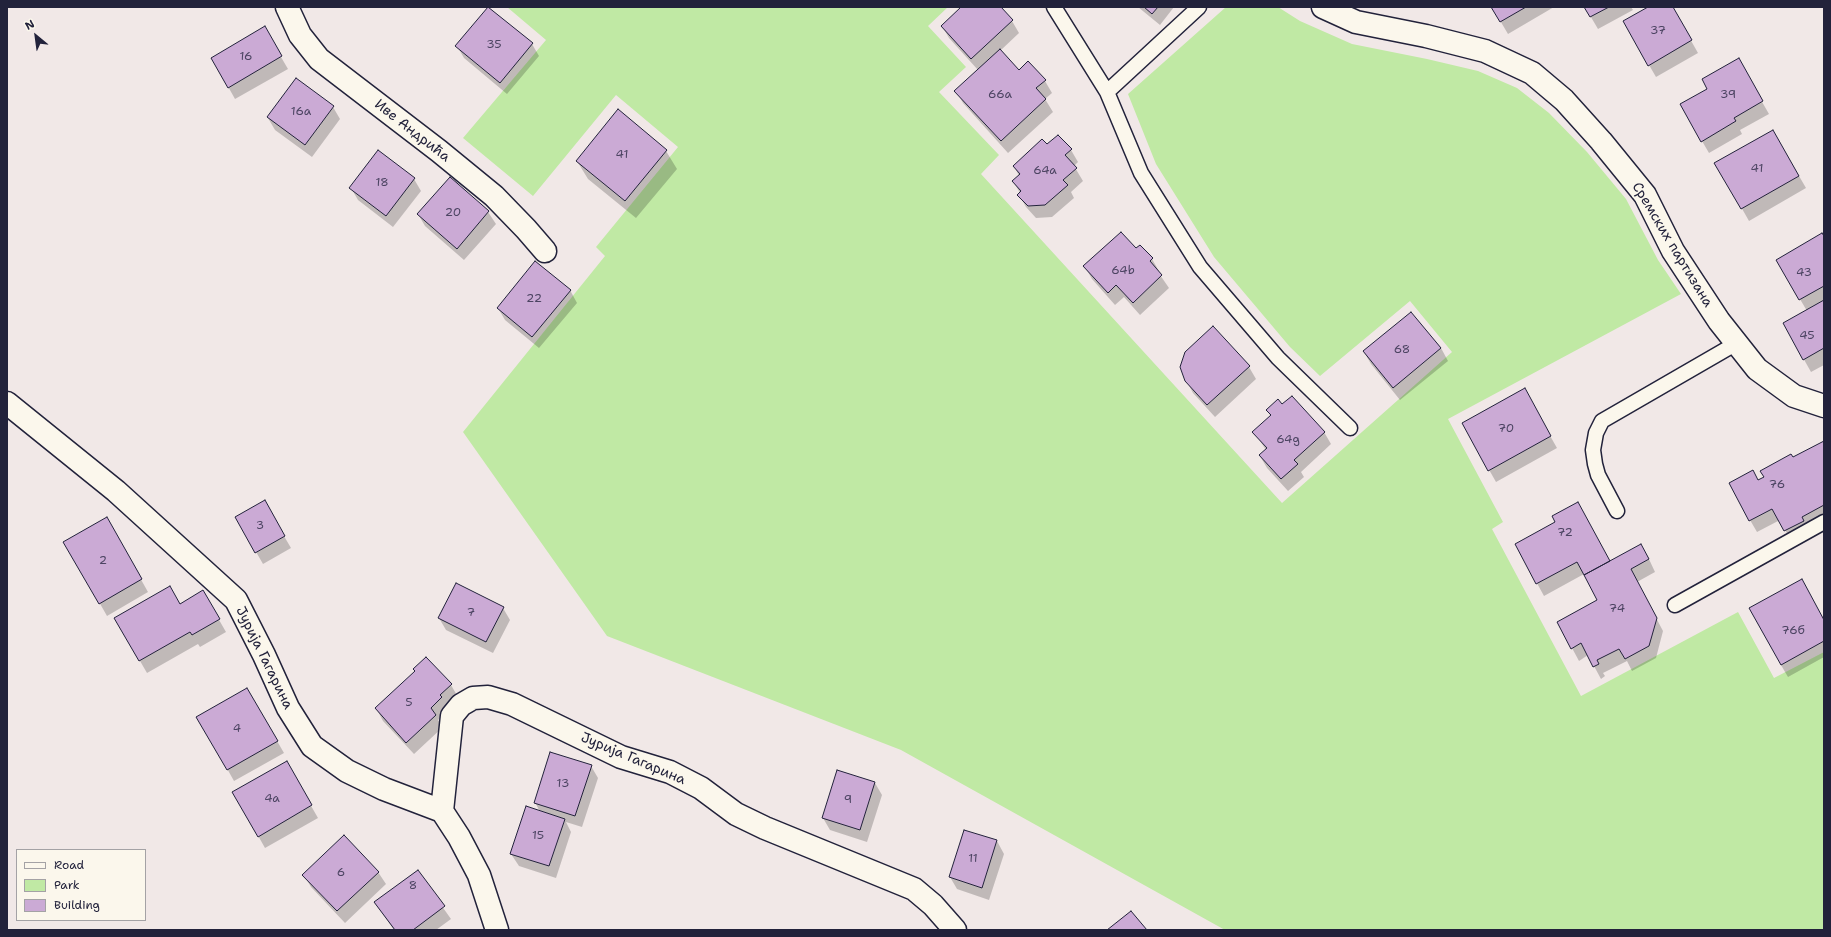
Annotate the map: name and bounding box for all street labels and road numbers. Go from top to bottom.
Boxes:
street label: Иве Андрића [371,96,453,166]
street label: Сремских партизана [1628,180,1716,310]
street label: Јурија Гагарина [232,604,296,712]
street label: Јурија Гагарина [578,729,688,789]

